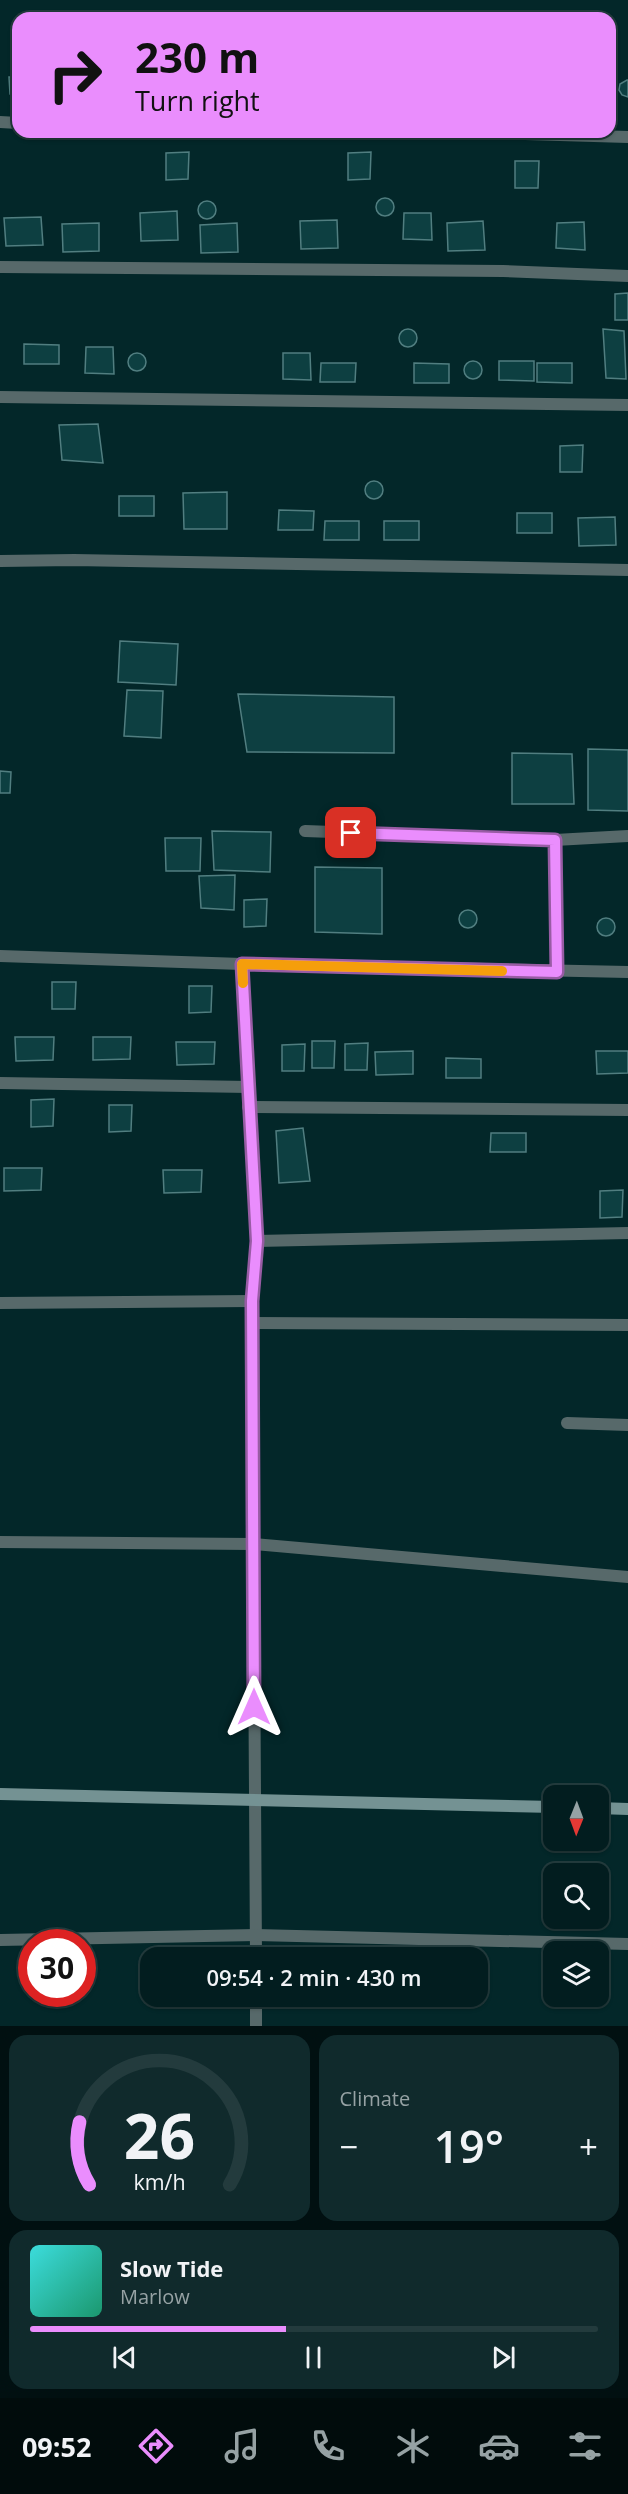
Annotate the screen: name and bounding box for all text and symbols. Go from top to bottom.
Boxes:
text: 230 m [135,28,259,85]
icon: right [36,36,114,114]
text: Turn right [135,82,260,119]
pin [325,807,376,858]
icon: arrive [334,816,367,849]
position arrow [222,1675,286,1739]
north arrow [543,1785,609,1851]
map controls [543,1785,609,2007]
button: search [543,1863,609,1929]
speed limit sign: 30 [18,1929,96,2007]
button: layers [543,1941,609,2007]
text: 09:54 · 2 min · 430 m [206,1962,422,1992]
text: Climate [340,2085,410,2112]
text: 26 [124,2092,195,2177]
text: 19° [433,2115,504,2176]
text: − [340,2124,358,2169]
text: + [579,2124,598,2169]
text: km/h [133,2167,185,2196]
text: Slow Tide [120,2253,223,2283]
text: Marlow [120,2283,190,2310]
icon: previous [108,2341,141,2374]
icon: pause [297,2341,330,2374]
icon: next [487,2341,520,2374]
icon: directions [135,2425,177,2467]
icon: music [221,2425,263,2467]
icon: phone [307,2425,349,2467]
icon: climate [392,2425,434,2467]
icon: car [478,2425,520,2467]
icon: filters [564,2425,606,2467]
text: 09:52 [22,2428,91,2465]

